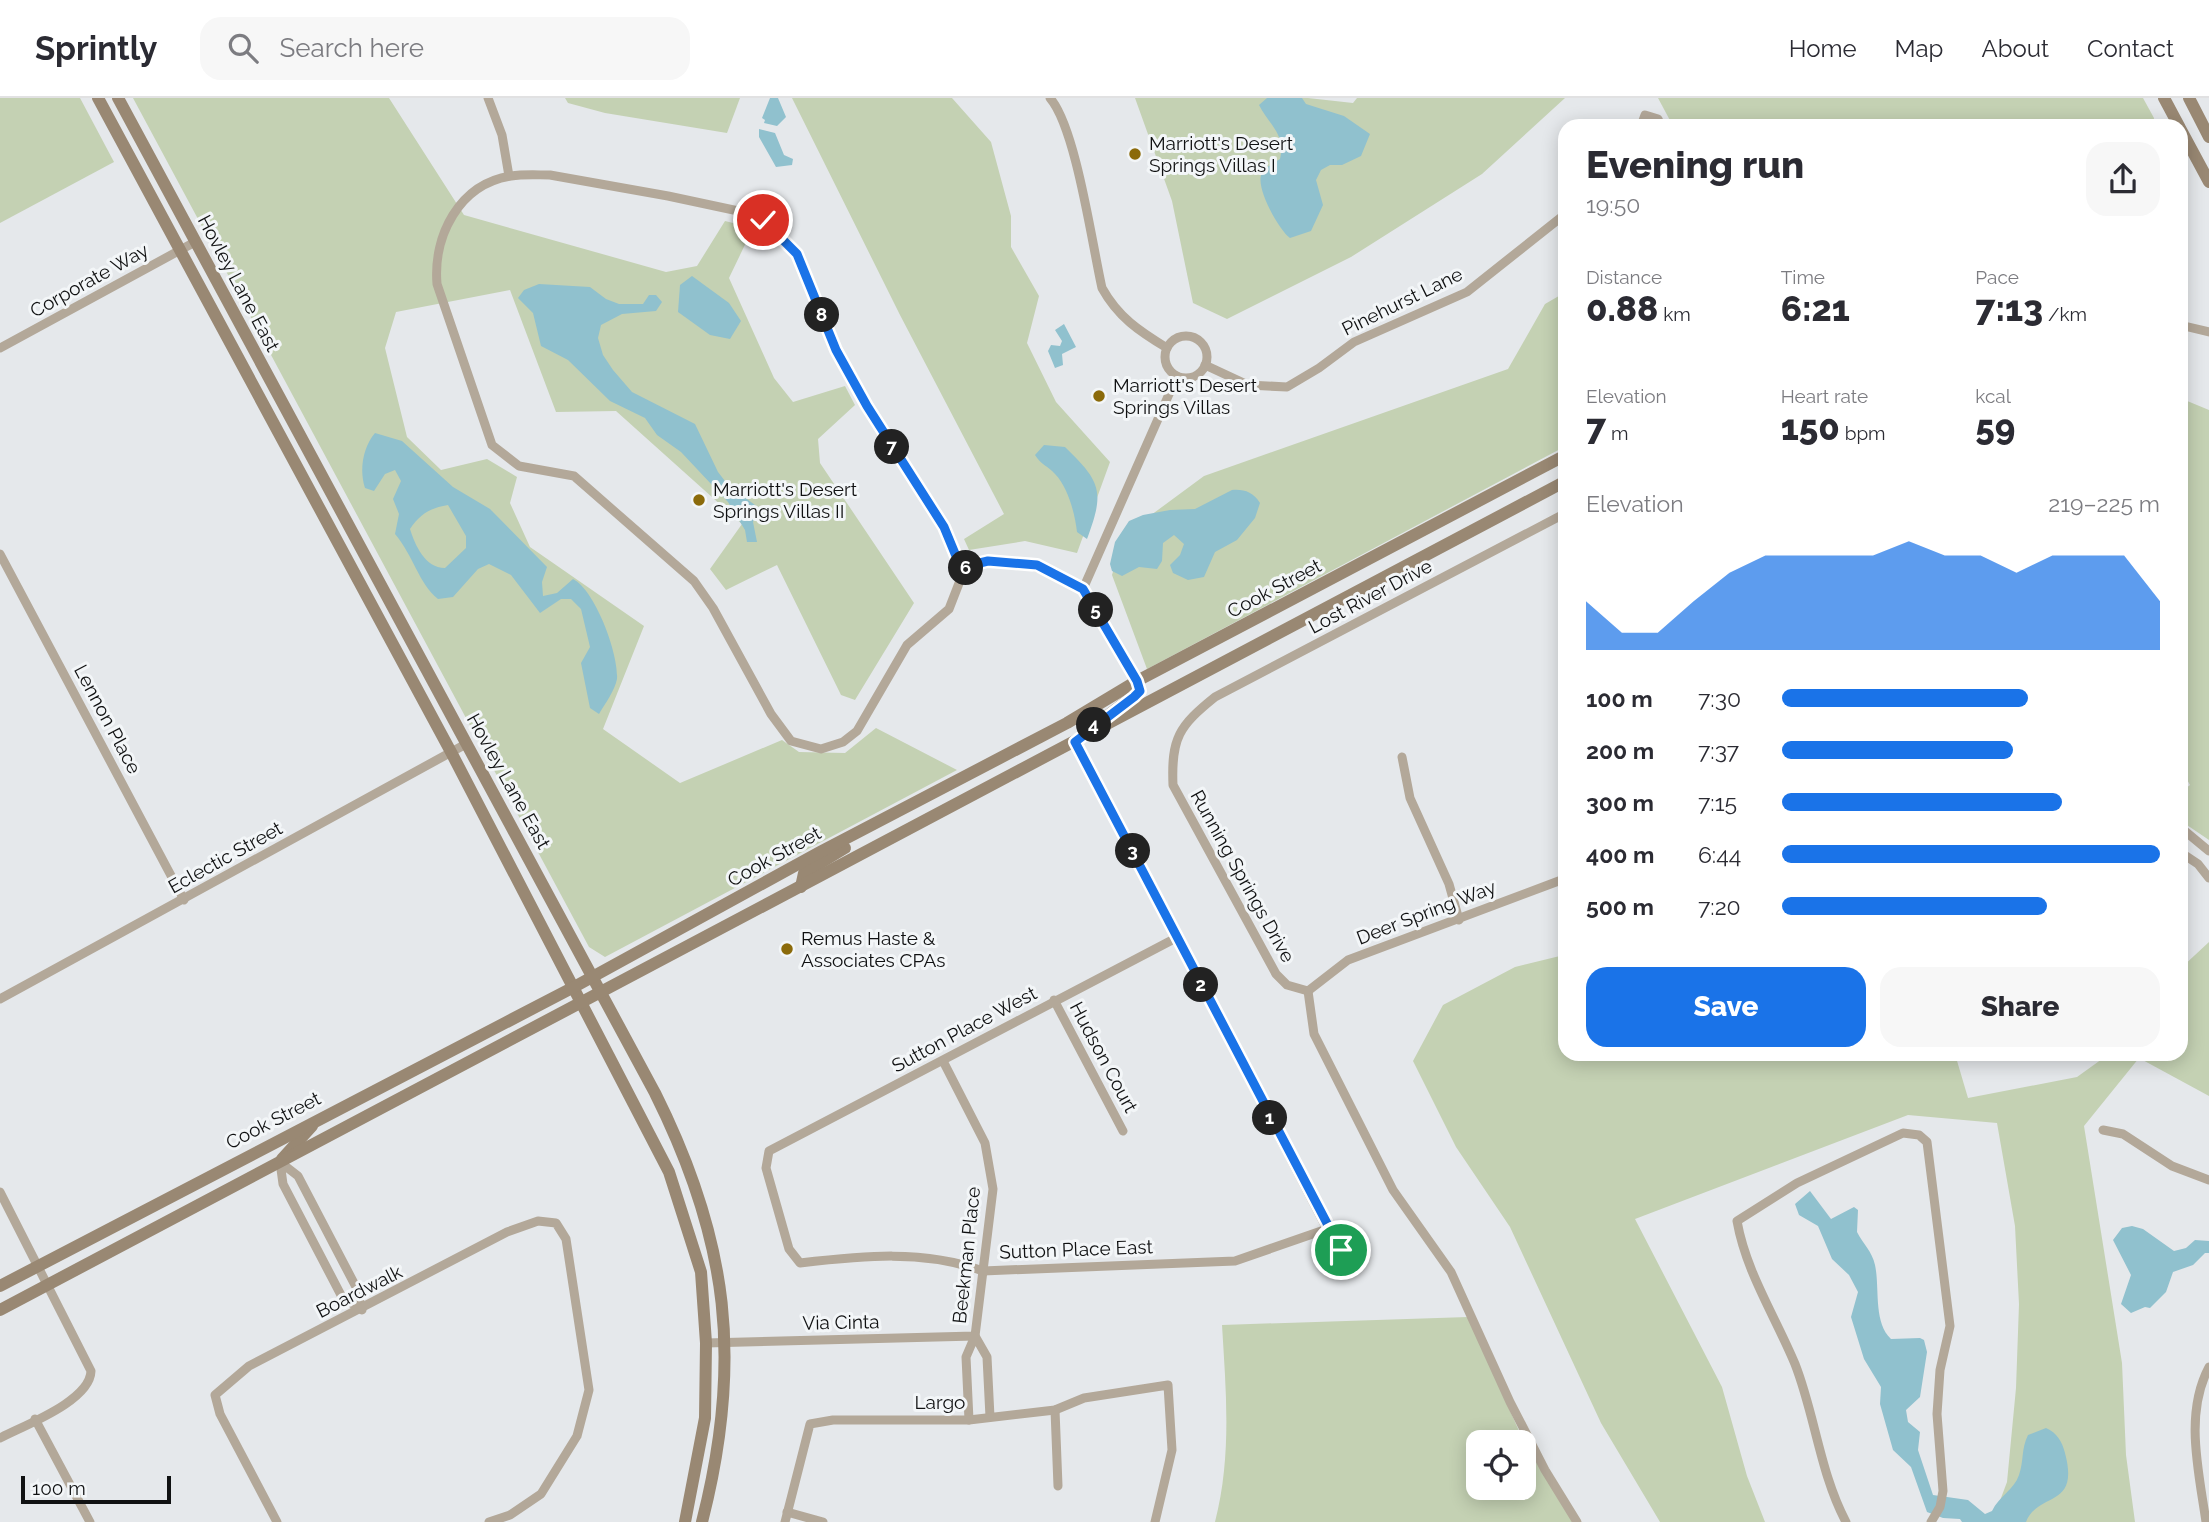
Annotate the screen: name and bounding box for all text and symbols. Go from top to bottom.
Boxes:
search box [200,17,690,80]
text: Sprintly [35,29,158,68]
icon: search [224,29,262,67]
text: Search here [280,33,424,63]
text: Home [1789,34,1857,63]
text: Map [1895,34,1943,63]
text: About [1981,34,2049,63]
text: Contact [2087,34,2174,63]
place label: Marriott's Desert Springs Villas I [1149,132,1294,176]
text: Evening run [1586,142,1804,187]
button: share [2086,142,2160,216]
marker: Marriott's Desert Springs Villas I [1127,146,1143,162]
pin [733,190,793,250]
text: 19:50 [1586,191,1640,218]
icon: check [744,201,782,239]
street label: Hovley Lane East [194,211,285,356]
street label: Corporate Way [26,238,152,322]
street label: Pinehurst Lane [1338,262,1466,340]
text: Distance [1586,266,1662,288]
text: Time [1781,266,1825,288]
text: Pace [1975,266,2019,288]
text: 0.88 [1586,288,1658,329]
text: 6:21 [1781,288,1850,329]
text: 7:13 [1975,288,2043,329]
pin: 8 [804,298,840,332]
text: 8 [816,303,827,325]
text: km [1658,303,1691,325]
text: /km [2043,303,2087,325]
place label: Marriott's Desert Springs Villas [1113,374,1258,418]
text: Elevation [1586,385,1667,407]
text: Heart rate [1781,385,1868,407]
text: kcal [1975,385,2011,407]
marker: Marriott's Desert Springs Villas [1091,388,1107,404]
text: 7 [1586,407,1606,448]
text: 150 [1781,407,1840,448]
text: 59 [1975,407,2015,448]
text: m [1606,422,1628,444]
text: bpm [1840,422,1886,444]
pin: 7 [874,430,910,464]
text: 7 [886,435,897,457]
place label: Marriott's Desert Springs Villas II [713,478,858,522]
text: Elevation [1586,490,1684,517]
text: 219–225 m [2048,490,2160,517]
marker: Marriott's Desert Springs Villas II [691,492,707,508]
pin: 6 [948,550,984,586]
street label: Cook Street [1223,554,1325,622]
street label: Lost River Drive [1305,554,1435,638]
text: 6 [960,556,971,578]
pin: 5 [1078,592,1114,628]
text: 5 [1090,598,1101,620]
street label: Lennon Place [70,661,146,777]
text: 100 m [1586,685,1653,712]
text: 7:30 [1698,685,1741,712]
pin: 4 [1076,708,1112,742]
street label: Hovley Lane East [463,709,556,853]
text: 4 [1088,713,1099,735]
text: 200 m [1586,737,1654,764]
text: 7:37 [1698,737,1739,764]
street label: Running Springs Drive [1186,786,1300,966]
text: 300 m [1586,789,1654,816]
text: 7:15 [1698,789,1737,816]
street label: Eclectic Street [164,816,286,897]
street label: Cook Street [724,821,825,891]
pin: 3 [1116,834,1150,868]
text: 3 [1127,839,1138,861]
text: 400 m [1586,841,1654,868]
text: 6:44 [1698,841,1741,868]
street label: Deer Spring Way [1353,875,1499,949]
text: 500 m [1586,893,1654,920]
text: 7:20 [1698,893,1741,920]
place label: Remus Haste & Associates CPAs [801,927,945,971]
marker: Remus Haste & Associates CPAs [779,941,795,957]
button: Save [1586,967,1866,1047]
button: Share [1880,967,2160,1047]
pin: 2 [1184,968,1218,1002]
text: 2 [1195,973,1206,995]
street label: Sutton Place West [888,981,1041,1076]
street label: Hudson Court [1066,998,1143,1117]
street label: Cook Street [222,1086,325,1153]
pin: 1 [1252,1100,1288,1136]
text: 1 [1265,1106,1274,1128]
street label: Beekman Place [948,1185,984,1325]
pin [1311,1220,1371,1280]
icon: arrive [1322,1231,1360,1269]
street label: Sutton Place East [999,1235,1154,1263]
street label: Boardwalk [312,1260,406,1322]
street label: Via Cinta [802,1310,880,1334]
street label: Largo [915,1391,965,1413]
map controls [1466,1430,1536,1500]
button: locate [1466,1430,1536,1500]
scale bar [21,1473,172,1505]
text: 100 m [32,1477,86,1499]

